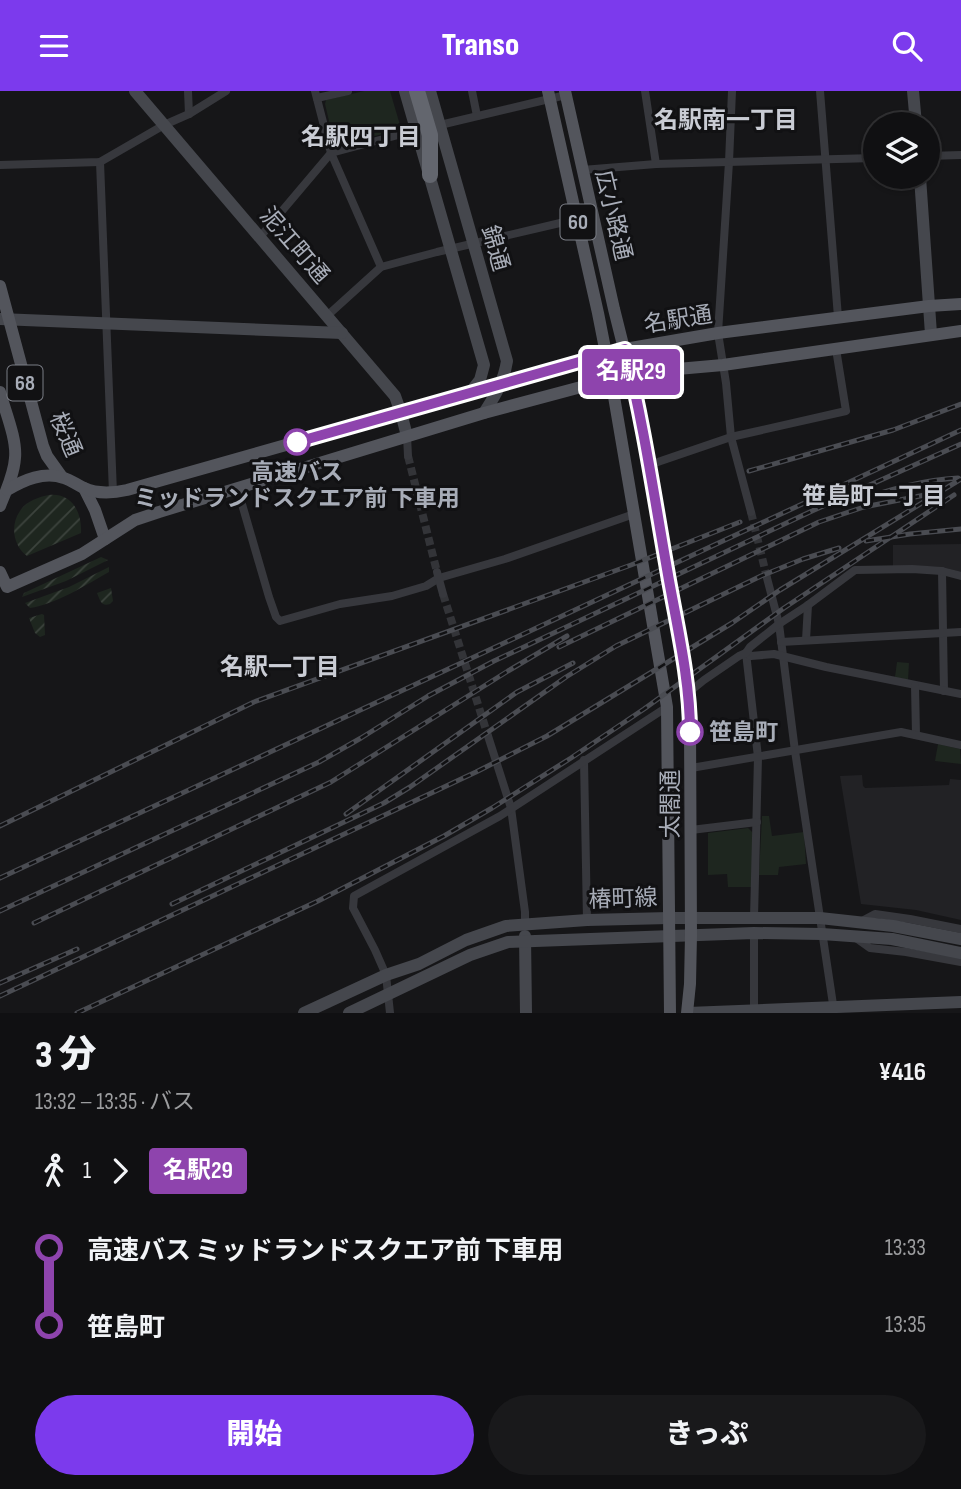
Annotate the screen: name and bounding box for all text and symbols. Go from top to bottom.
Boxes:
text: Transo [442,26,519,65]
icon: menu [35,27,73,65]
icon: search [888,27,926,65]
district label: 名駅南一丁目 [654,106,798,135]
map controls [863,112,940,189]
button: layers [863,112,940,189]
district label: 名駅四丁目 [301,123,421,152]
street label: 広小路通 [589,167,637,263]
street label: 泥江町通 [254,202,335,290]
road number: 60 [560,205,596,239]
street label: 錦通 [475,222,515,274]
street label: 名駅通 [642,301,714,339]
line badge: 名駅29 [582,349,680,395]
text: 名駅29 [596,357,666,386]
road number: 68 [8,365,42,401]
street label: 桜通 [43,408,87,461]
marker: 高速バス ミッドランドスクエア前 下車用 [284,429,310,455]
place label: 高速バス ミッドランドスクエア前 下車用 [134,459,460,513]
district label: 笹島町一丁目 [802,482,946,511]
district label: 名駅一丁目 [220,653,340,682]
marker: 笹島町 [677,719,703,745]
place label: 笹島町 [709,719,778,747]
street label: 太閤通 [657,770,685,839]
street label: 椿町線 [588,884,658,914]
text: 3 分 [35,1033,96,1078]
text: ¥416 [878,1057,926,1088]
text: 13:32 – 13:35 · バス [35,1088,195,1116]
icon: walk [35,1152,73,1190]
icon: forward [101,1152,139,1190]
text: 名駅29 [163,1156,233,1185]
text: 1 [83,1157,91,1185]
text: 13:33 [885,1234,926,1262]
text: 高速バス ミッドランドスクエア前 下車用 [87,1236,563,1267]
text: 13:35 [885,1311,926,1339]
text: 笹島町 [87,1313,165,1344]
button: 開始 [35,1395,474,1475]
button: きっぷ [488,1395,926,1475]

